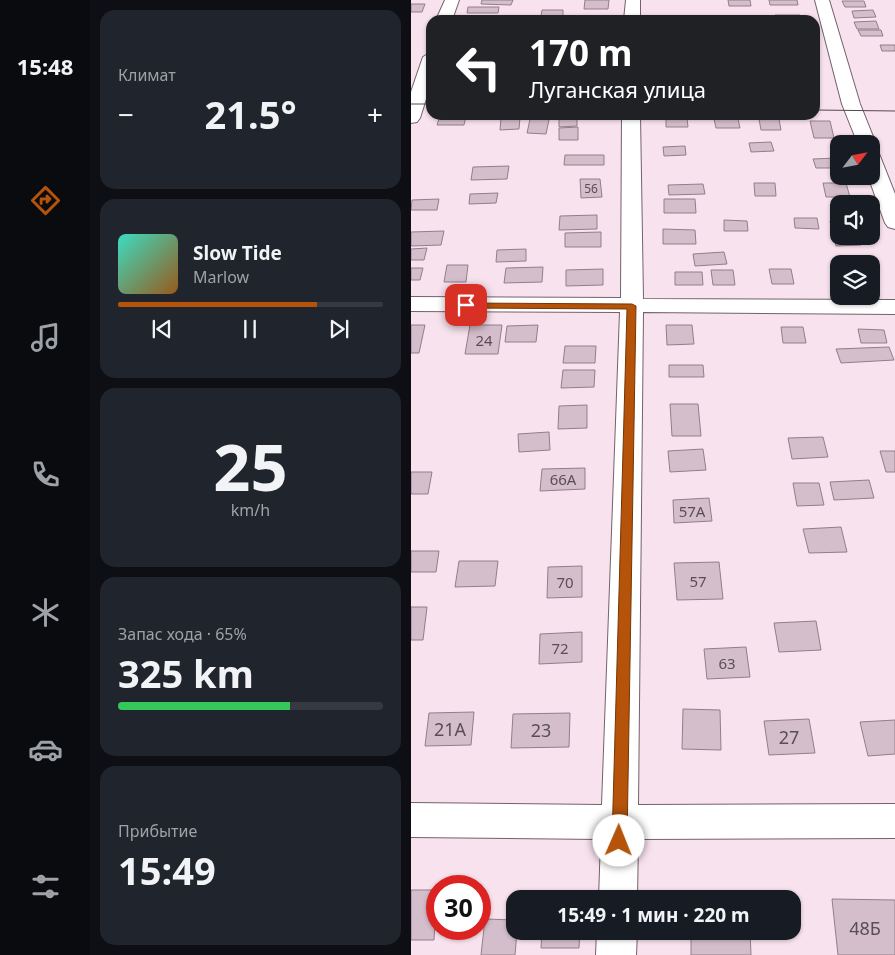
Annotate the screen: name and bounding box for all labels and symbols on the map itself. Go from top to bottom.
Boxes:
north arrow [830,135,880,185]
house number: 56 [584,180,598,197]
pin [445,284,487,326]
house number: 24 [475,330,493,350]
house number: 66А [550,469,577,489]
house number: 57А [679,501,706,521]
house number: 57 [689,571,707,591]
house number: 70 [556,572,574,592]
house number: 72 [551,638,569,658]
house number: 63 [718,653,736,673]
house number: 21А [434,717,467,741]
house number: 23 [531,718,551,742]
house number: 27 [779,725,799,749]
position arrow [592,814,644,866]
speed limit sign: 30 [426,875,491,940]
house number: 48Б [849,916,881,940]

